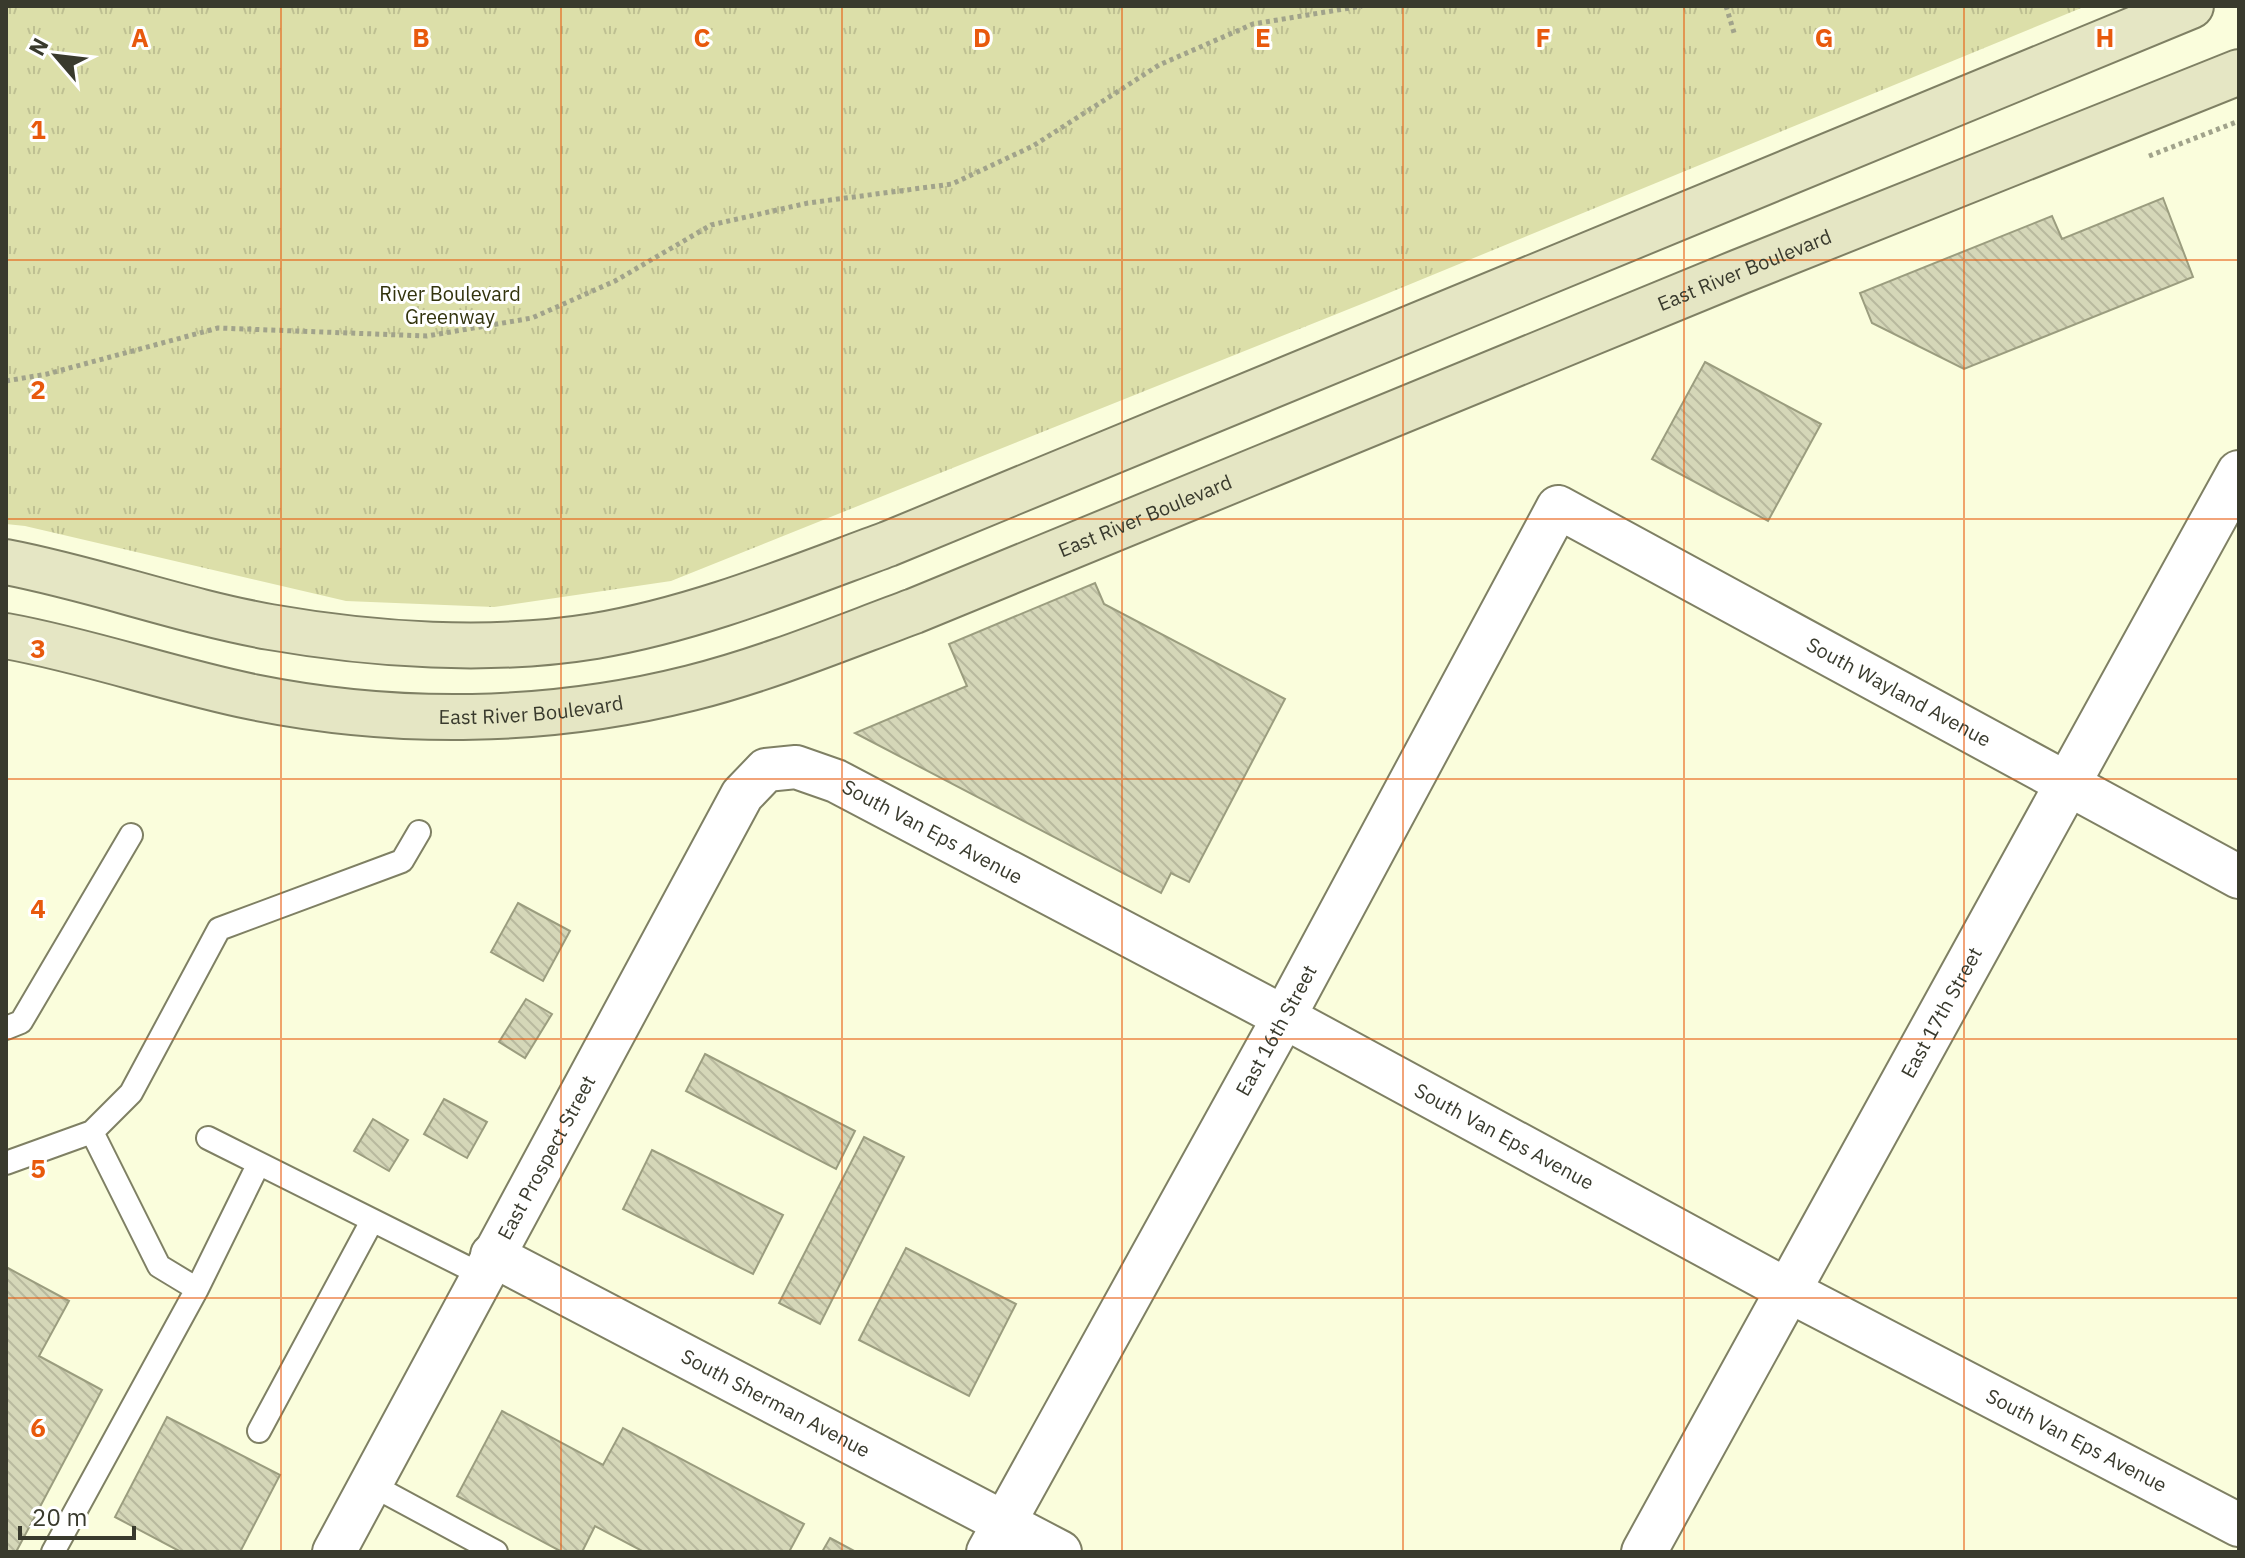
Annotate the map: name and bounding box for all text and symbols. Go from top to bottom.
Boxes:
north arrow [16,16,96,96]
text: A [131,20,149,54]
text: B [412,20,430,54]
text: C [694,20,711,54]
text: D [973,20,991,54]
text: E [1255,20,1271,54]
text: F [1535,20,1551,54]
text: G [1815,20,1833,54]
text: H [2096,20,2114,54]
text: N [21,33,54,60]
text: 1 [30,112,46,146]
street label: East River Boulevard [1653,222,1835,317]
park label: River Boulevard Greenway [379,280,521,330]
text: 2 [30,372,46,406]
street label: East River Boulevard [1054,468,1236,563]
text: 3 [30,631,46,665]
street label: South Wayland Avenue [1802,631,1996,753]
street label: East River Boulevard [438,689,625,730]
street label: South Van Eps Avenue [838,773,1027,890]
text: 4 [30,891,46,925]
street label: East 17th Street [1894,942,1988,1083]
street label: East 16th Street [1229,960,1323,1101]
street label: East Prospect Street [491,1070,601,1244]
street label: South Van Eps Avenue [1410,1076,1599,1196]
text: 5 [30,1151,46,1185]
street label: South Sherman Avenue [677,1342,875,1463]
street label: South Van Eps Avenue [1982,1382,2172,1498]
text: 6 [30,1410,46,1444]
scale bar [20,1490,134,1540]
text: 20 m [32,1501,87,1533]

